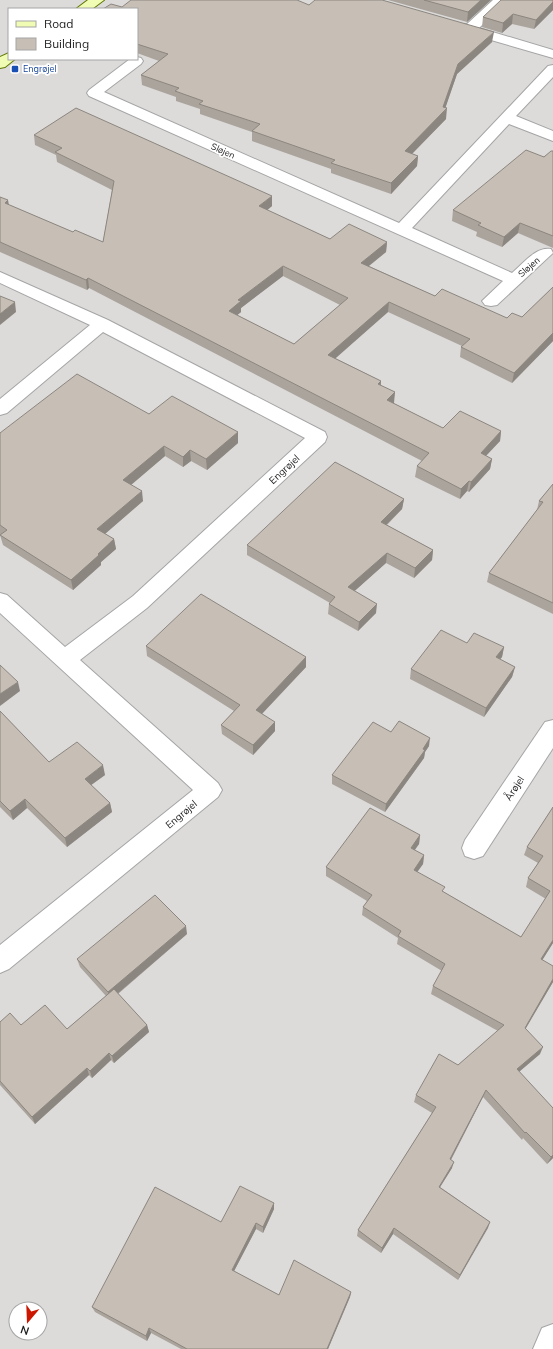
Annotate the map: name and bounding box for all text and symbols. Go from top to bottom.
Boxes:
legend [8,8,138,60]
text: Road [44,16,73,31]
text: Building [44,36,89,51]
place label: Engrøjel [23,63,57,74]
marker: Engrøjel [10,64,20,74]
street label: Sløjen [209,140,237,161]
street label: Sløjen [516,254,542,279]
street label: Engrøjel [266,452,302,487]
street label: Årøjel [502,773,527,803]
street label: Engrøjel [163,797,200,831]
north arrow [8,1301,48,1341]
text: N [19,1322,31,1338]

